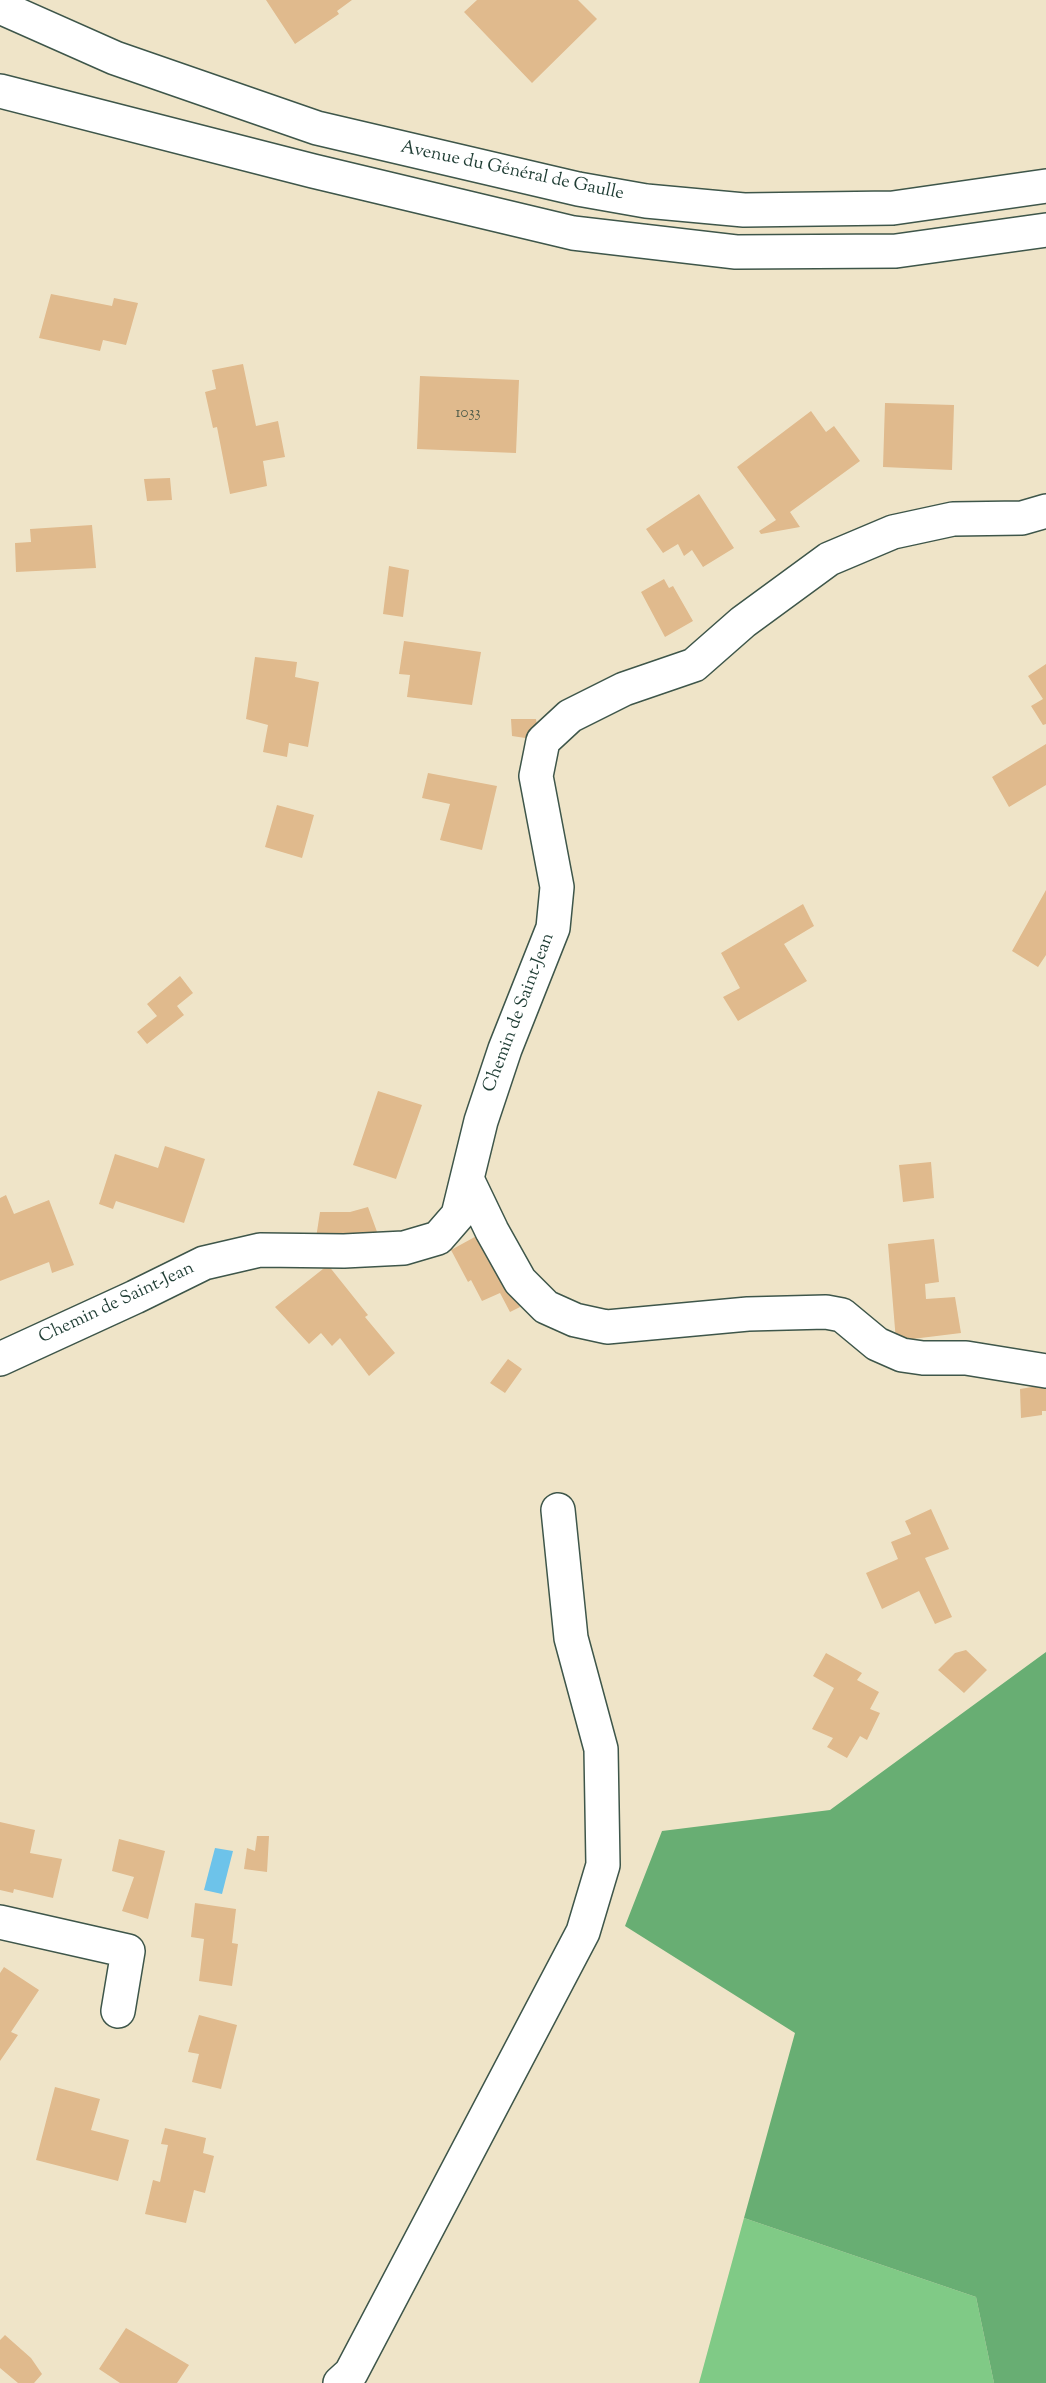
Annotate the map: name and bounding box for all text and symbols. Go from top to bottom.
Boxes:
street label: Avenue du Général de Gaulle [398,138,626,206]
house number: 1033 [455,405,481,423]
street label: Chemin de Saint-Jean [480,930,560,1096]
street label: Chemin de Saint-Jean [36,1259,198,1349]

